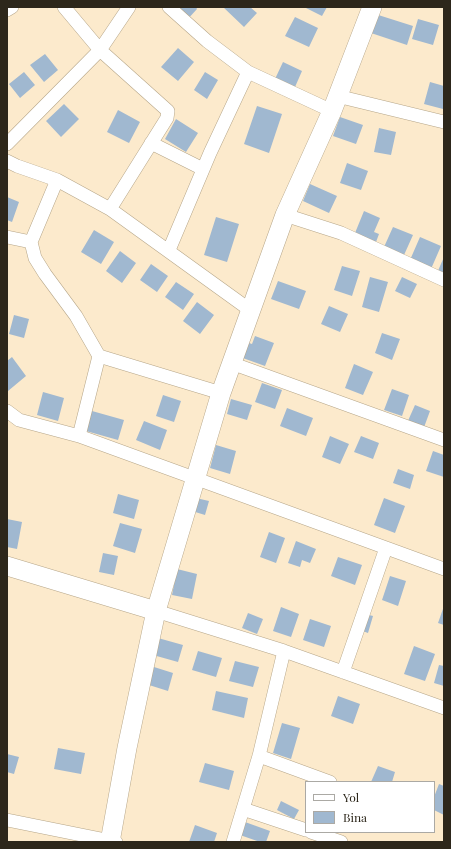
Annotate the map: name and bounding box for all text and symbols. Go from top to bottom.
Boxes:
legend [305,781,435,833]
text: Yol [343,789,359,805]
text: Bina [343,809,367,825]

